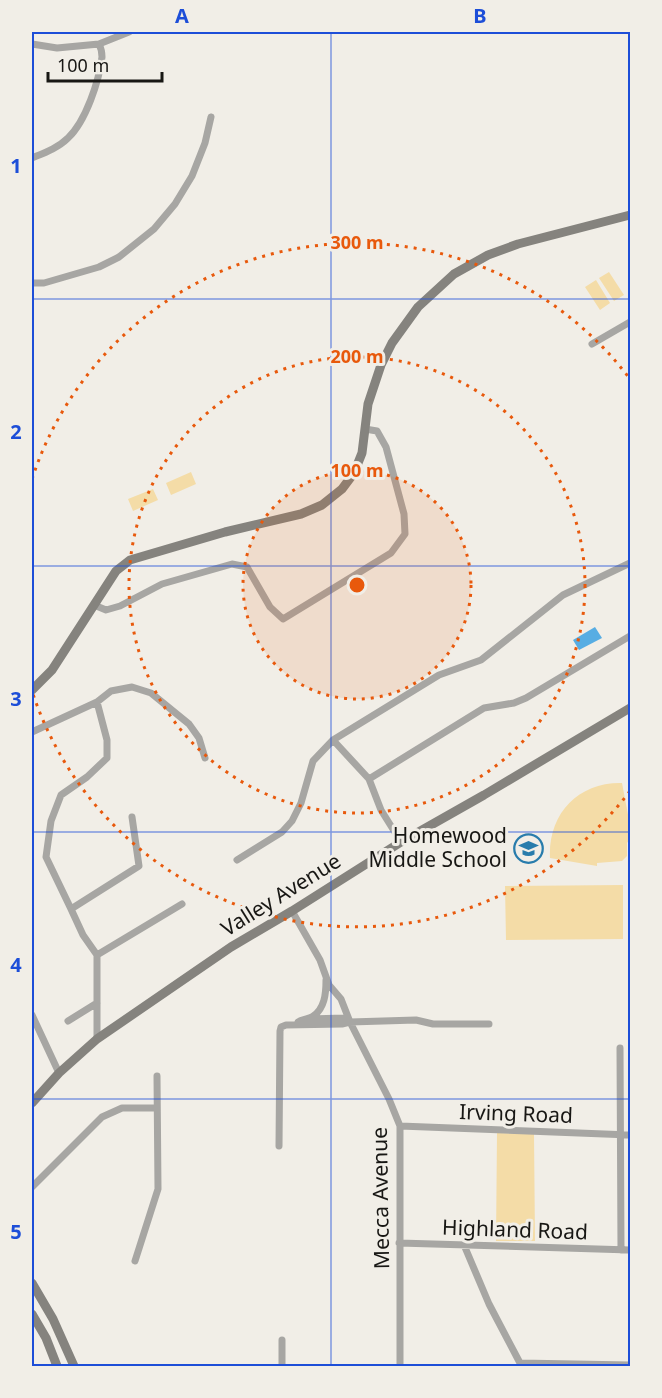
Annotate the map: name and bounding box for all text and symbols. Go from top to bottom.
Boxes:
text: A [175,2,189,29]
text: B [473,2,487,29]
scale bar [48,45,162,83]
text: 100 m [57,53,109,77]
text: 1 [10,152,22,179]
text: 300 m [330,230,384,254]
text: 200 m [330,344,384,368]
text: 2 [10,418,22,445]
text: 100 m [330,458,384,482]
centre of rings [347,575,367,595]
text: 3 [10,685,22,712]
place label: Homewood Middle School [369,821,507,873]
school or university icon: Homewood Middle School [512,832,544,864]
street label: Valley Avenue [215,846,346,942]
text: 4 [10,951,22,978]
street label: Irving Road [459,1097,573,1129]
street label: Mecca Avenue [365,1127,395,1269]
street label: Highland Road [442,1212,588,1246]
text: 5 [10,1218,22,1245]

